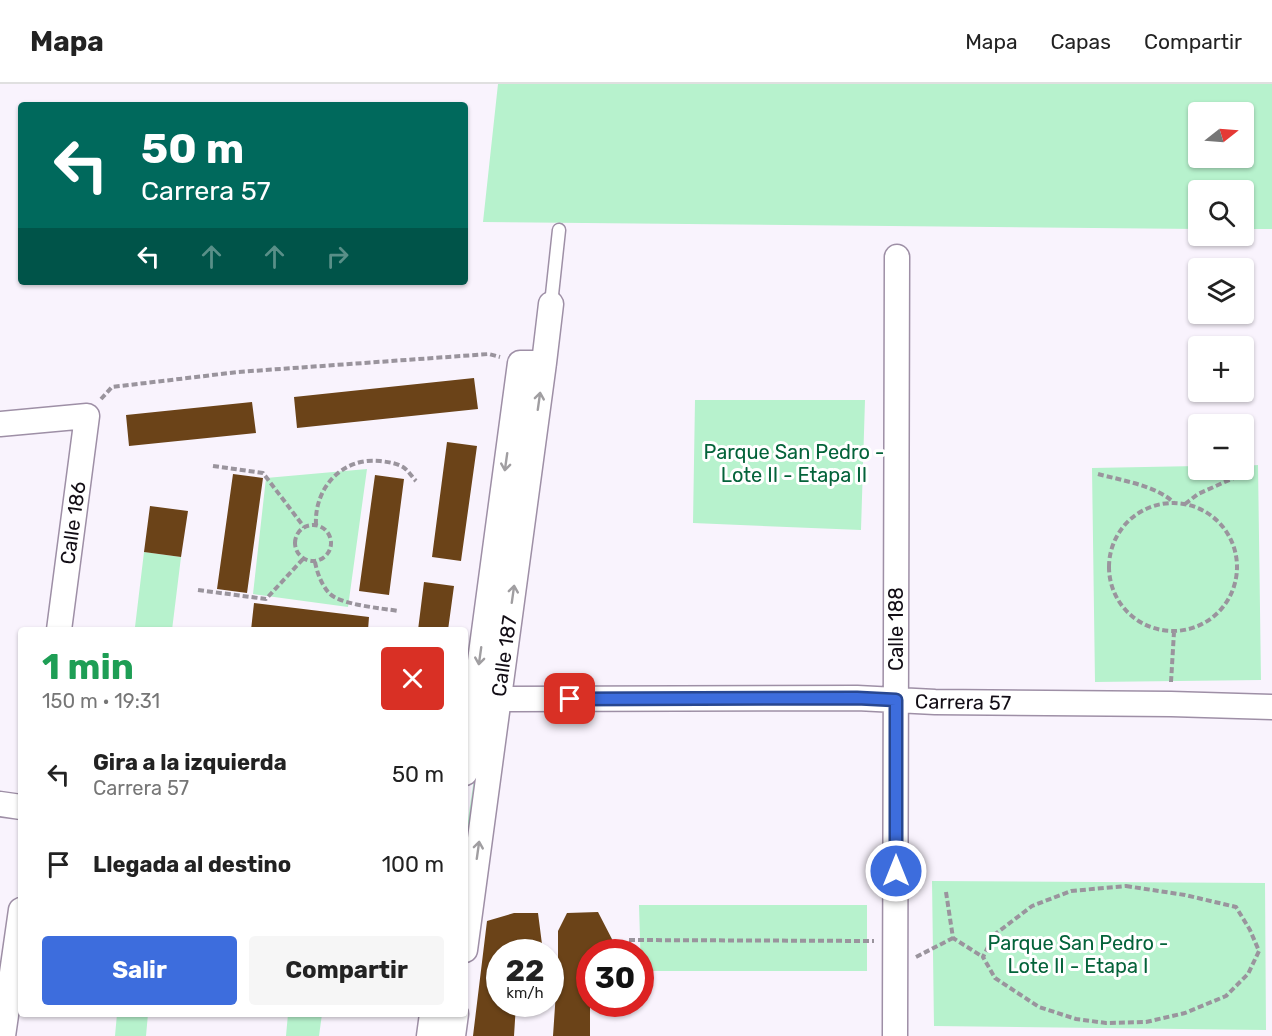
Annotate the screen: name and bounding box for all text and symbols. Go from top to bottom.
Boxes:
text: Mapa [30,25,104,58]
text: Mapa [965,29,1018,54]
text: Capas [1051,29,1111,54]
text: Compartir [1144,29,1242,54]
north arrow [1188,102,1254,168]
map controls [1188,102,1254,480]
text: 50 m [141,124,244,174]
icon: left [42,126,120,204]
text: Carrera 57 [141,175,271,207]
button: search [1188,180,1254,246]
icon: left [132,240,165,273]
icon: ahead [195,240,228,273]
icon: ahead [258,240,291,273]
icon: right [321,240,354,273]
button: layers [1188,258,1254,324]
button: + [1188,336,1254,402]
one-way arrow [533,392,544,411]
button: − [1188,414,1254,480]
park label: Parque San Pedro - Lote II - Etapa II [704,440,884,487]
one-way arrow [501,452,512,472]
street label: Calle 186 [55,480,91,566]
one-way arrow [507,585,518,605]
street label: Calle 188 [884,587,908,671]
street label: Calle 187 [486,614,522,698]
text: 1 min [42,645,134,688]
one-way arrow [475,645,486,665]
button: close [381,647,444,710]
pin [544,673,595,724]
icon: arrive [553,682,586,715]
text: 150 m · 19:31 [42,689,160,713]
street label: Carrera 57 [915,689,1011,715]
text: Gira a la izquierda [93,749,287,776]
icon: left [42,758,75,791]
text: 50 m [392,761,444,788]
text: Carrera 57 [93,776,189,800]
position arrow [864,839,928,903]
one-way arrow [473,841,484,860]
icon: arrive [42,848,75,881]
text: Llegada al destino [93,851,291,878]
text: 100 m [382,851,444,878]
park label: Parque San Pedro - Lote II - Etapa I [988,931,1168,978]
button: Salir [42,936,237,1005]
button: Compartir [249,936,444,1005]
speed limit sign: 30 [576,939,654,1017]
text: 22 [506,953,545,989]
text: km/h [506,984,544,1002]

